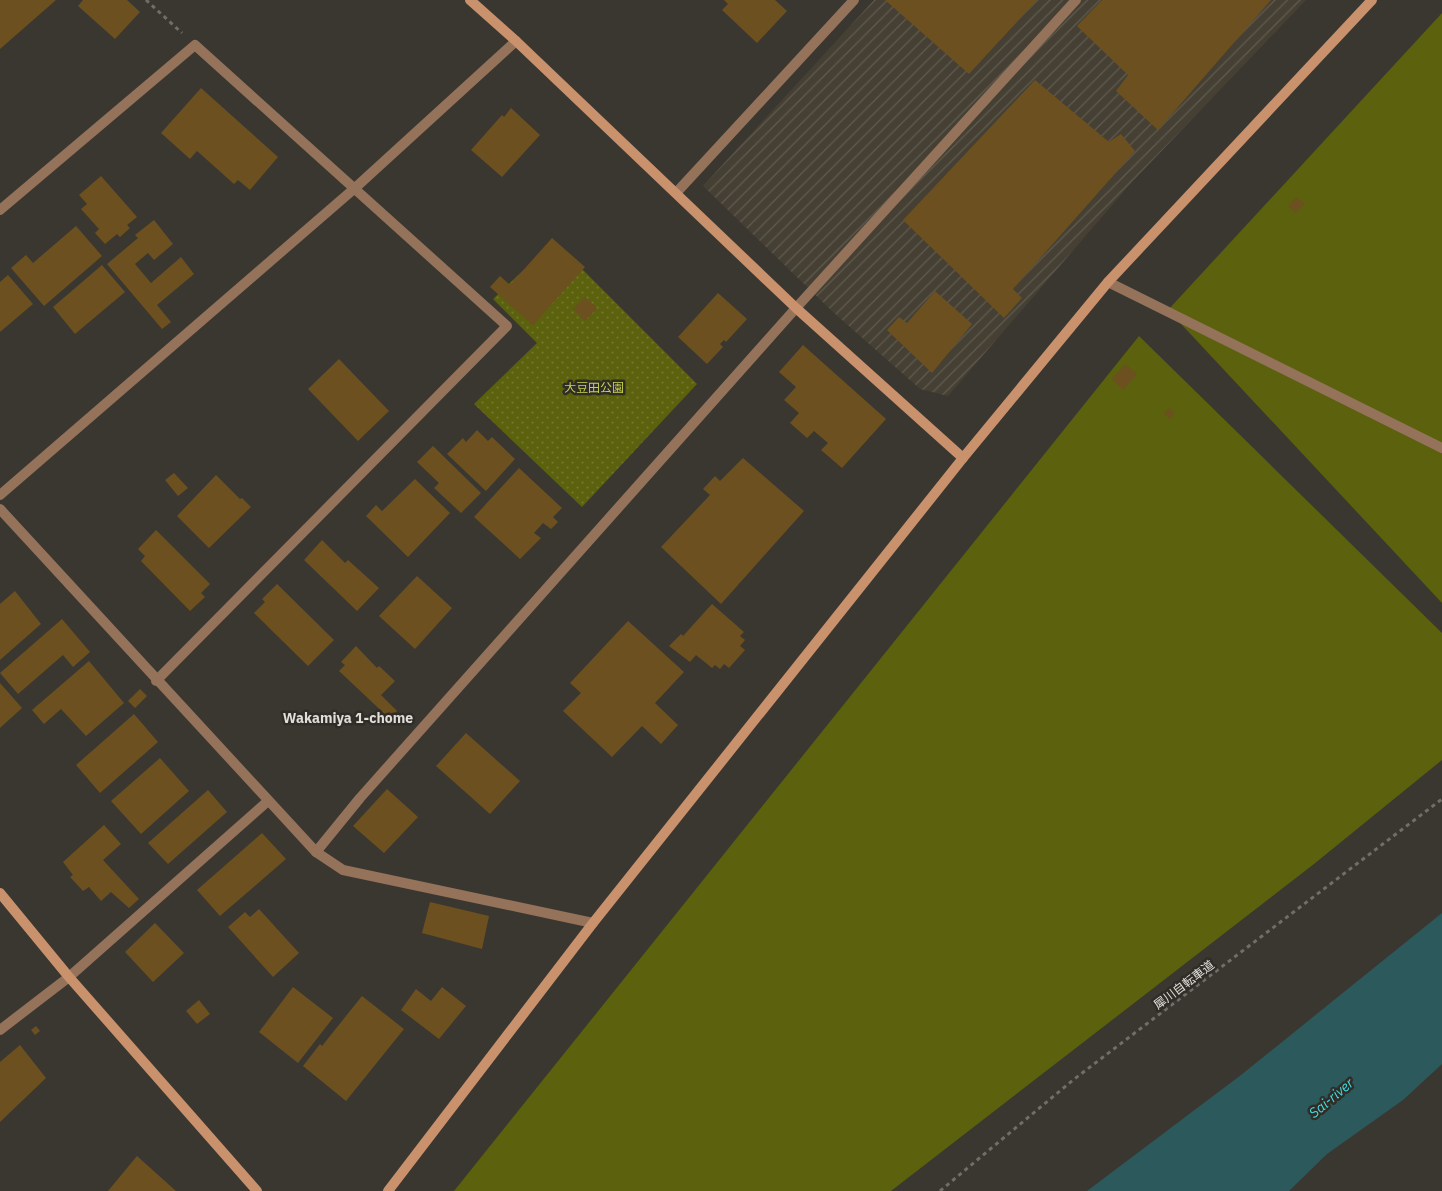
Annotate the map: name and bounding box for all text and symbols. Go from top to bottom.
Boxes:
park label: 大豆田公園 [564,380,624,395]
district label: Wakamiya 1-chome [283,709,413,727]
street label: 犀川自転車道 [1150,957,1217,1012]
water label: Sai-river [1305,1074,1358,1122]

